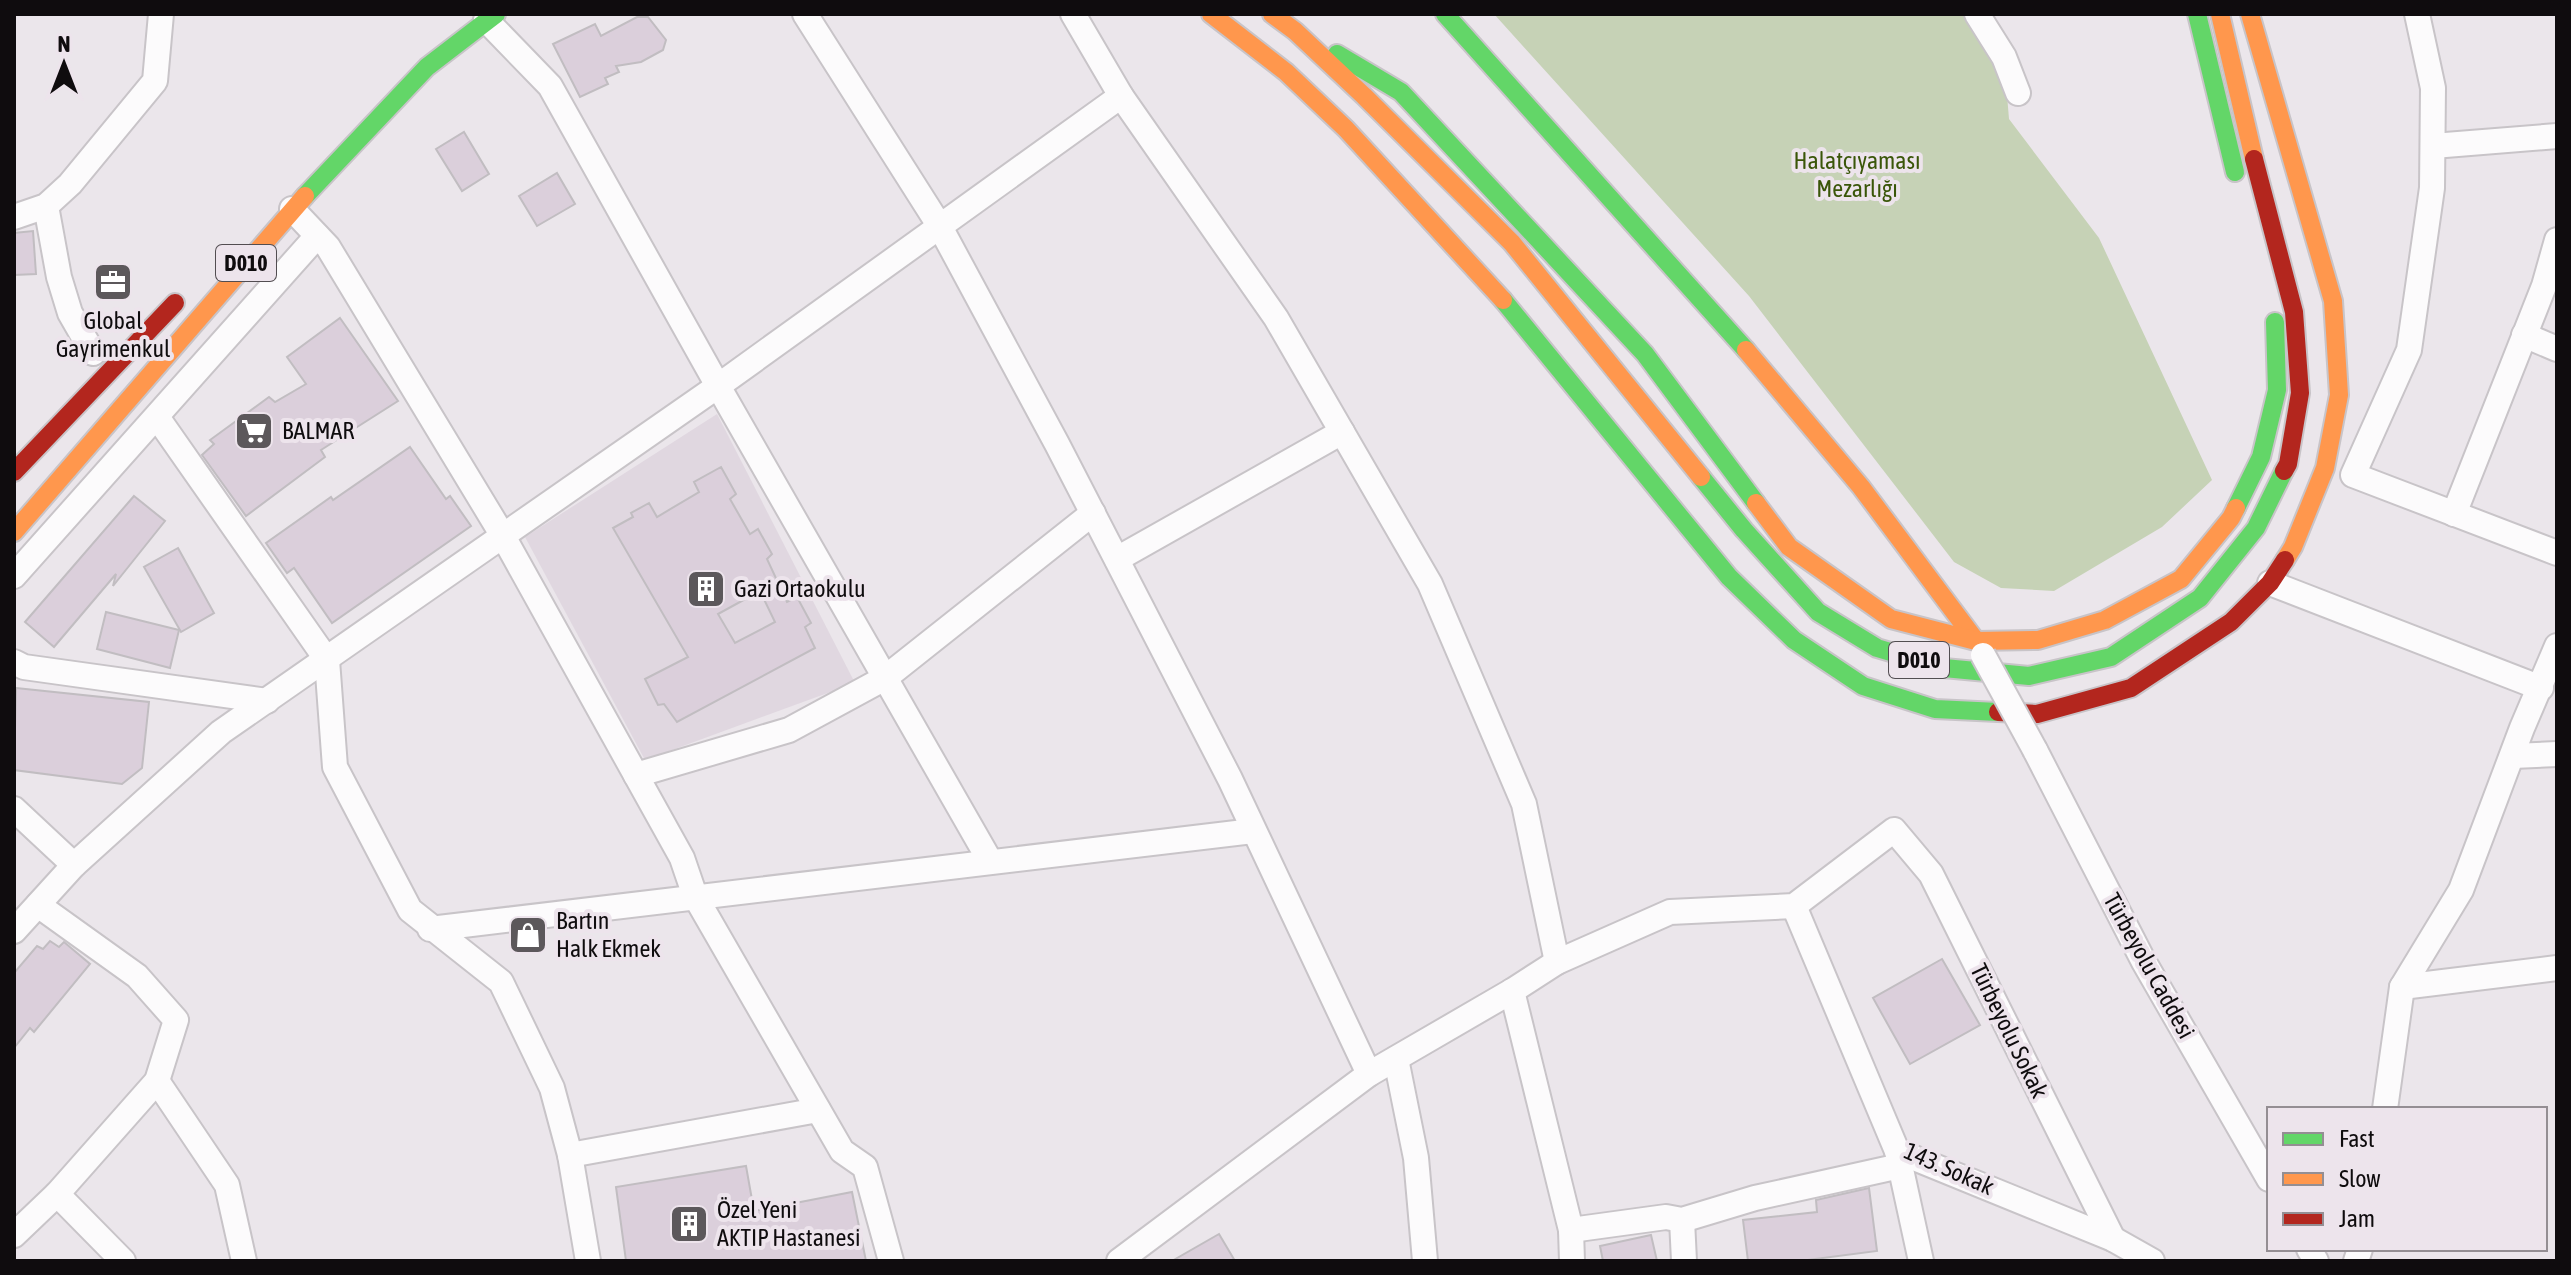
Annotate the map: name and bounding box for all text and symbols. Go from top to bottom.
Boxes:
north arrow [24,24,104,104]
text: N [58,31,70,57]
park label: Halatçıyaması Mezarlığı [1794,147,1920,202]
road number: D010 [216,245,276,281]
office icon: Global Gayrimenkul [92,261,134,303]
place label: Global Gayrimenkul [56,307,171,362]
supermarket icon: BALMAR [233,410,275,452]
place label: BALMAR [282,417,354,444]
building icon: Gazi Ortaokulu [685,568,727,610]
place label: Gazi Ortaokulu [734,575,866,602]
road number: D010 [1889,642,1949,678]
street label: Türbeyolu Caddesi [2098,888,2200,1043]
place label: Bartın Halk Ekmek [556,907,661,962]
shop icon: Bartın Halk Ekmek [507,914,549,956]
street label: Türbeyolu Sokak [1965,959,2054,1103]
legend [2267,1107,2547,1251]
text: Fast [2339,1125,2375,1152]
street label: 143. Sokak [1900,1137,1999,1200]
text: Slow [2339,1165,2381,1192]
place label: Özel Yeni AKTIP Hastanesi [717,1196,860,1251]
building icon: Özel Yeni AKTIP Hastanesi [668,1203,710,1245]
text: Jam [2339,1205,2375,1232]

